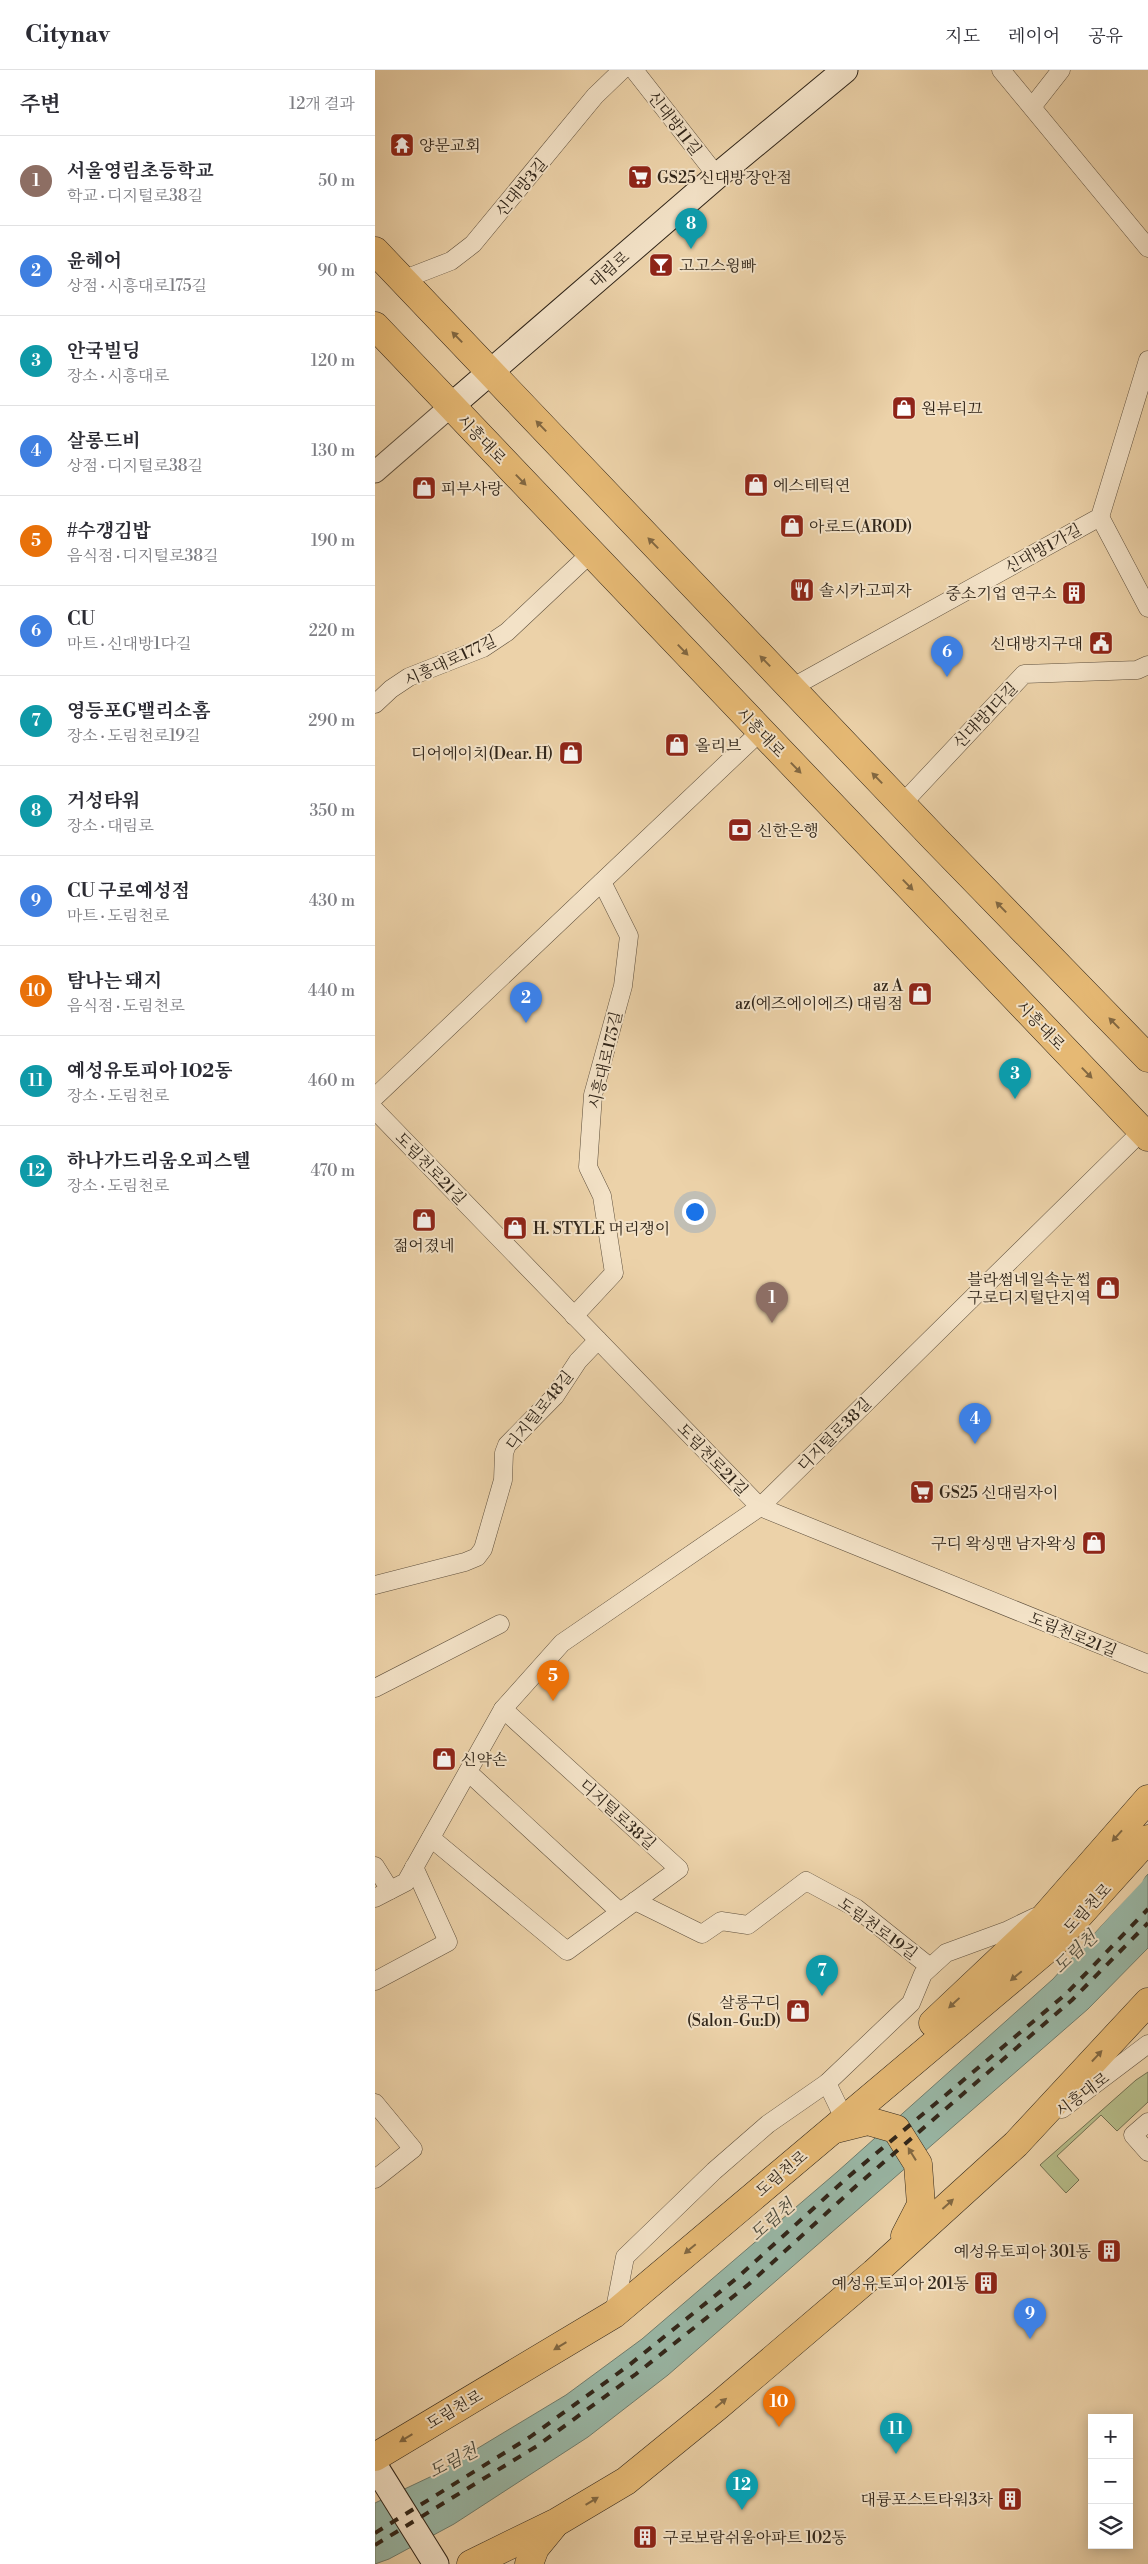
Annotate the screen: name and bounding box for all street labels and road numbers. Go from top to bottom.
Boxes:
street label: 신대방11길 [643,87,706,160]
street label: 신대방3길 [491,154,552,221]
street label: 대림로 [586,247,634,293]
street label: 시흥대로 [453,411,510,469]
street label: 신대방1가길 [1002,520,1085,578]
street label: 시흥대로177길 [401,631,500,691]
street label: 신대방1다길 [949,678,1022,753]
street label: 시흥대로 [732,704,789,762]
street label: 시흥대로 [1012,997,1069,1055]
street label: 시흥대로175길 [585,1009,627,1111]
street label: 도림천로21길 [391,1128,470,1209]
street label: 디지털로48길 [502,1367,578,1454]
street label: 디지털로38길 [794,1394,876,1476]
street label: 도림천로21길 [673,1419,752,1500]
street label: 도림천로21길 [1026,1608,1120,1662]
street label: 디지털로38길 [575,1775,660,1854]
street label: 도림천로 [1059,1879,1116,1938]
street label: 도림천로19길 [834,1893,921,1964]
street label: 시흥대로 [1052,2068,1114,2121]
street label: 도림천로 [752,2146,812,2201]
street label: 도림천로 [423,2385,487,2434]

